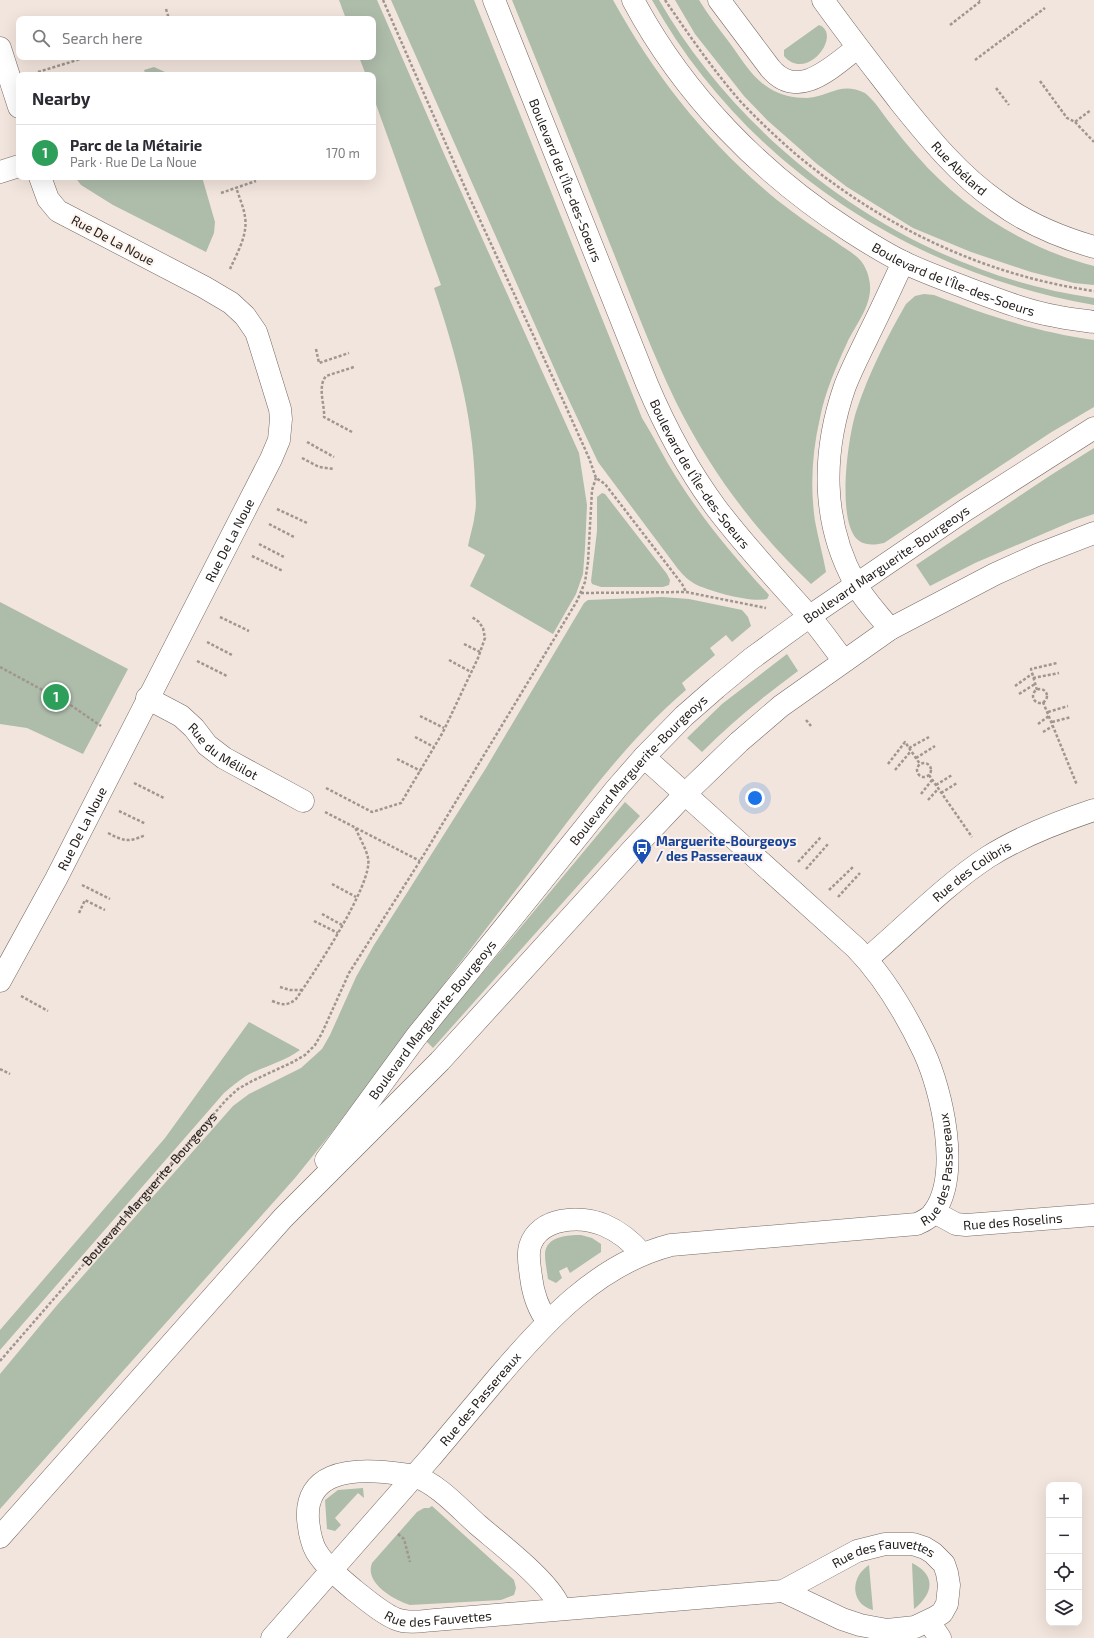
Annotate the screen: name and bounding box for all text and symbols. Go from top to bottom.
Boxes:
search box [16,16,376,60]
icon: search [30,27,52,49]
text: Search here [62,29,143,47]
text: Nearby [32,88,90,108]
street label: Boulevard de l'Île-des-Soeurs [526,96,606,264]
text: Parc de la Métairie [70,136,202,154]
street label: Rue Abélard [928,138,990,199]
text: 1 [42,145,48,161]
text: 170 m [326,145,360,161]
text: Park · Rue De La Noue [70,154,197,170]
street label: Rue De La Noue [69,211,157,269]
street label: Boulevard de l'Île-des-Soeurs [869,239,1037,319]
street label: Boulevard de l'Île-des-Soeurs [647,397,753,552]
street label: Rue De La Noue [201,496,257,585]
street label: Boulevard Marguerite-Bourgeoys [800,502,972,626]
pin: 1 [43,682,69,712]
street label: Boulevard Marguerite-Bourgeoys [566,691,710,848]
street label: Rue du Mélilot [185,719,261,783]
street label: Rue De La Noue [54,784,110,873]
your location [745,788,765,808]
place label: Marguerite-Bourgeoys / des Passereaux [656,833,797,864]
bus stop icon: Marguerite-Bourgeoys / des Passereaux [631,837,653,865]
street label: Rue des Colibris [929,837,1014,905]
street label: Boulevard Marguerite-Bourgeoys [365,937,499,1103]
street label: Boulevard Marguerite-Bourgeoys [78,1109,220,1269]
street label: Rue des Passereaux [918,1112,955,1229]
street label: Rue des Roselins [962,1209,1063,1233]
street label: Rue des Passereaux [436,1349,524,1449]
map controls [1046,1482,1082,1626]
button: + [1046,1482,1082,1518]
button: − [1046,1518,1082,1554]
street label: Rue des Fauvettes [829,1536,939,1571]
button: locate [1046,1554,1082,1590]
button: layers [1046,1590,1082,1626]
street label: Rue des Fauvettes [382,1607,492,1630]

